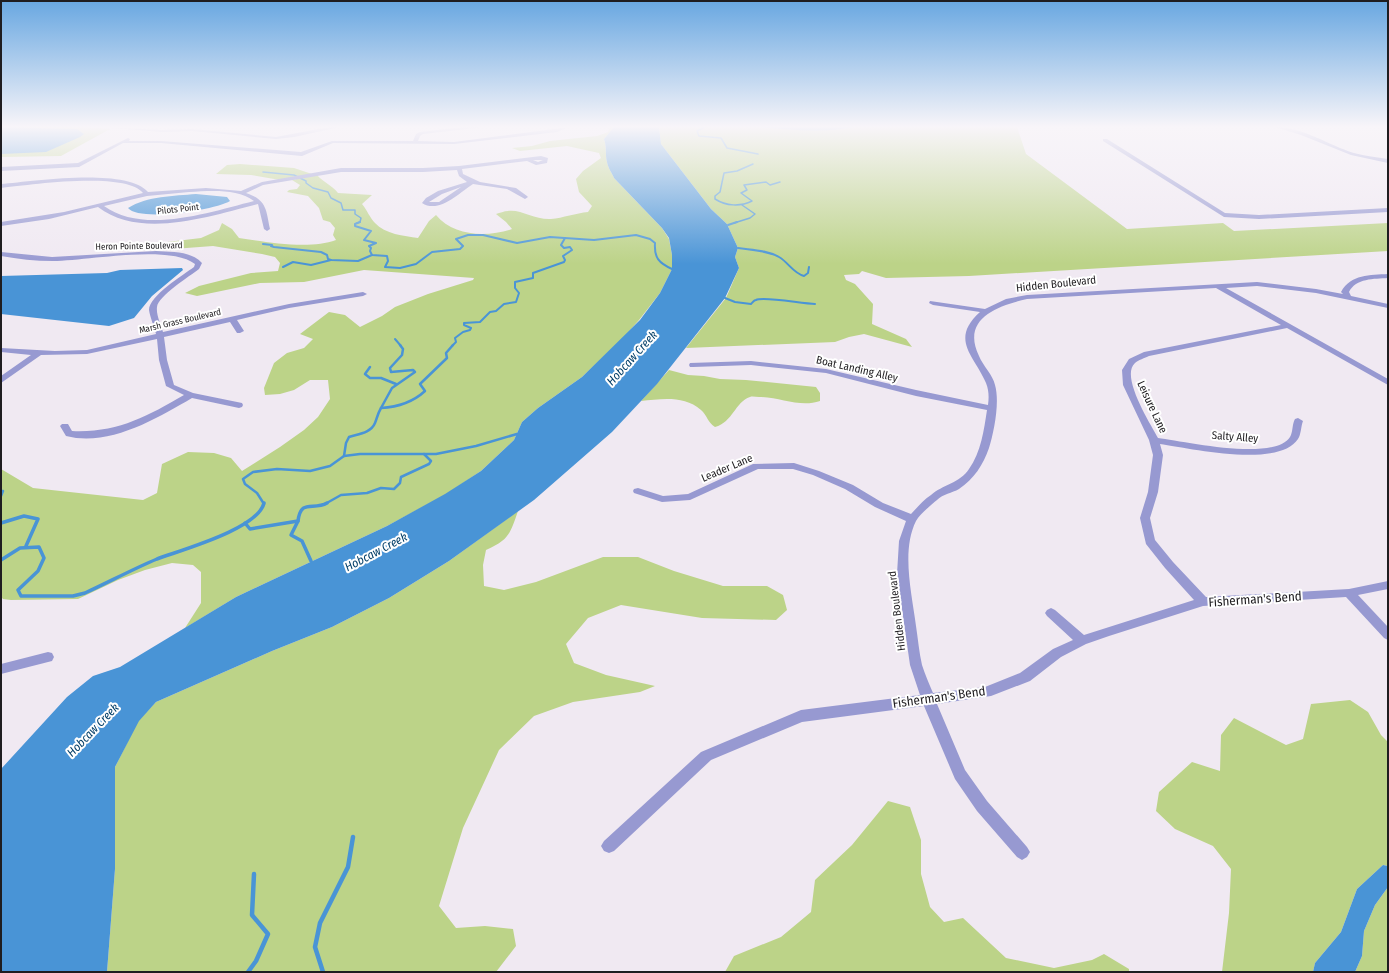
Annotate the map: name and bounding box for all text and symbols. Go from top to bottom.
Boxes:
street label: Pilots Point [157,202,199,216]
street label: Heron Pointe Boulevard [95,240,183,252]
street label: Hidden Boulevard [1015,273,1097,295]
street label: Marsh Grass Boulevard [138,307,222,335]
water label: Hobcaw Creek [604,328,660,388]
street label: Boat Landing Alley [815,353,899,385]
street label: Leisure Lane [1134,379,1170,435]
street label: Salty Alley [1211,429,1259,445]
street label: Leader Lane [699,451,755,485]
water label: Hobcaw Creek [342,530,410,574]
street label: Hidden Boulevard [886,570,908,652]
street label: Fisherman's Bend [1208,588,1302,610]
street label: Fisherman's Bend [892,683,986,711]
water label: Hobcaw Creek [64,700,122,760]

